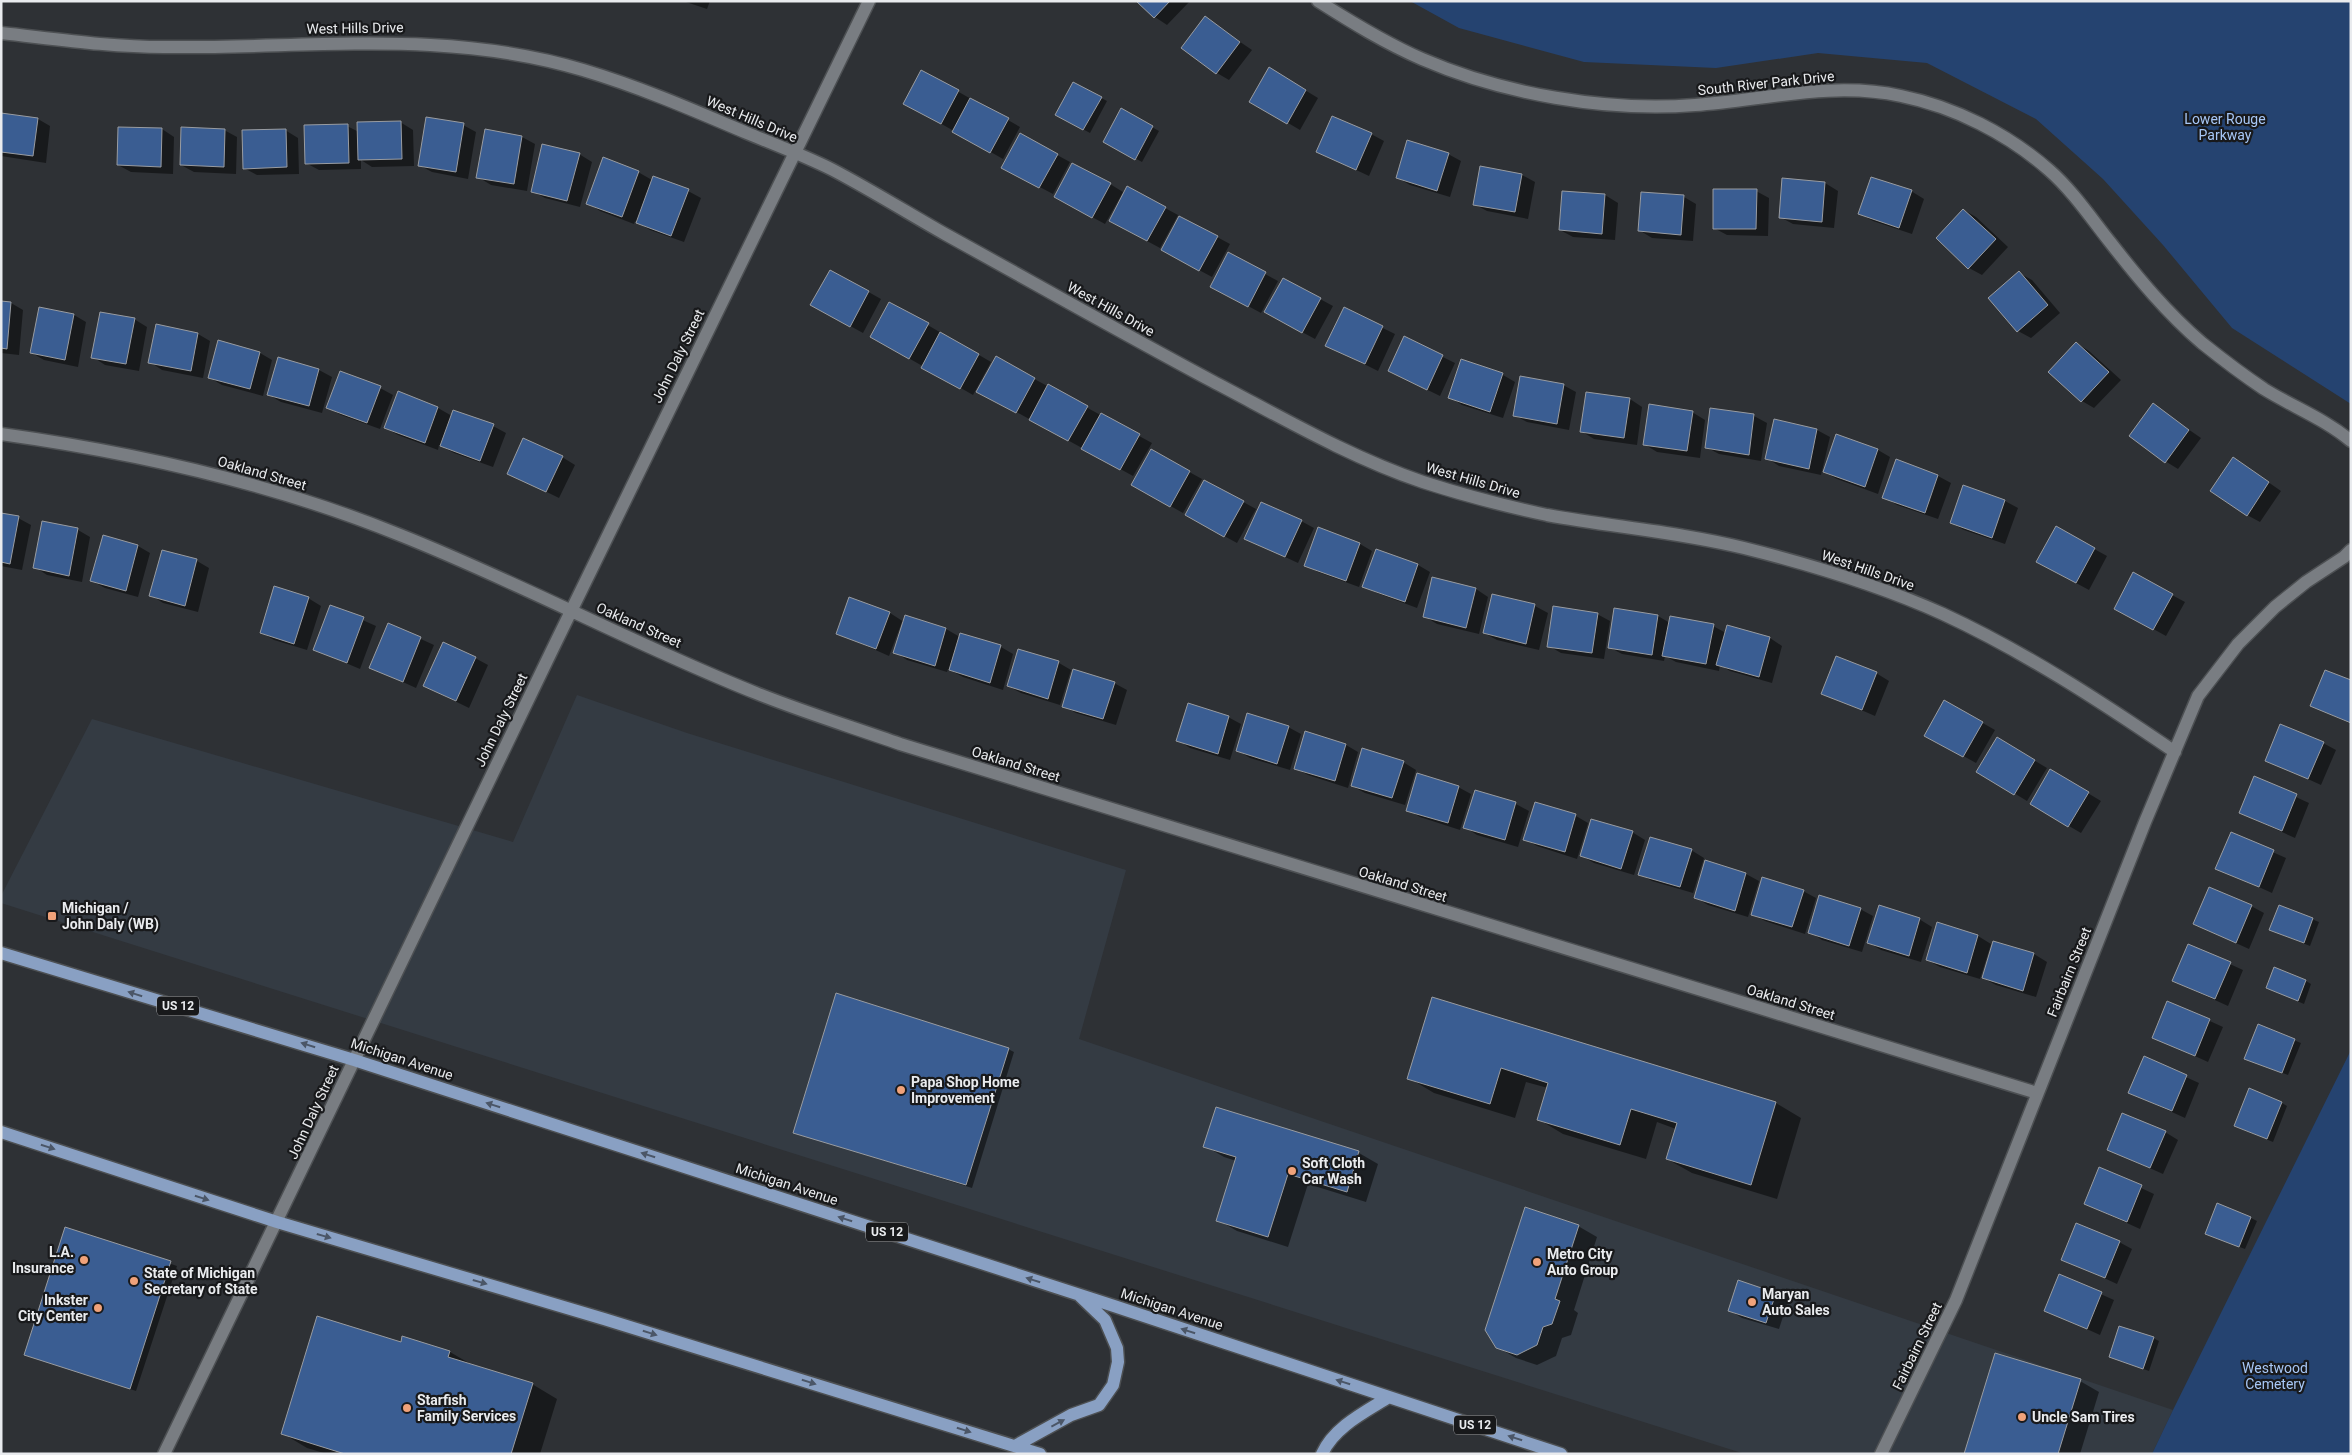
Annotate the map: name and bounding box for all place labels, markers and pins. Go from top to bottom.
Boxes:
place label: Michigan / John Daly (WB) [62,900,159,933]
marker: Michigan / John Daly (WB) [46,910,58,922]
place label: Papa Shop Home Improvement [911,1074,1020,1106]
marker: Papa Shop Home Improvement [895,1084,907,1096]
place label: Soft Cloth Car Wash [1302,1155,1365,1187]
marker: Soft Cloth Car Wash [1286,1165,1298,1177]
place label: L.A. Insurance [12,1244,74,1276]
place label: Metro City Auto Group [1547,1246,1618,1278]
marker: L.A. Insurance [78,1254,90,1266]
marker: Metro City Auto Group [1531,1256,1543,1268]
place label: State of Michigan Secretary of State [144,1265,258,1297]
marker: State of Michigan Secretary of State [128,1275,140,1287]
place label: Maryan Auto Sales [1762,1286,1830,1318]
place label: Inkster City Center [18,1292,88,1324]
marker: Maryan Auto Sales [1746,1296,1758,1308]
marker: Inkster City Center [92,1302,104,1314]
place label: Starfish Family Services [417,1392,516,1424]
marker: Starfish Family Services [401,1402,413,1414]
place label: Uncle Sam Tires [2032,1409,2135,1425]
marker: Uncle Sam Tires [2016,1411,2028,1423]

